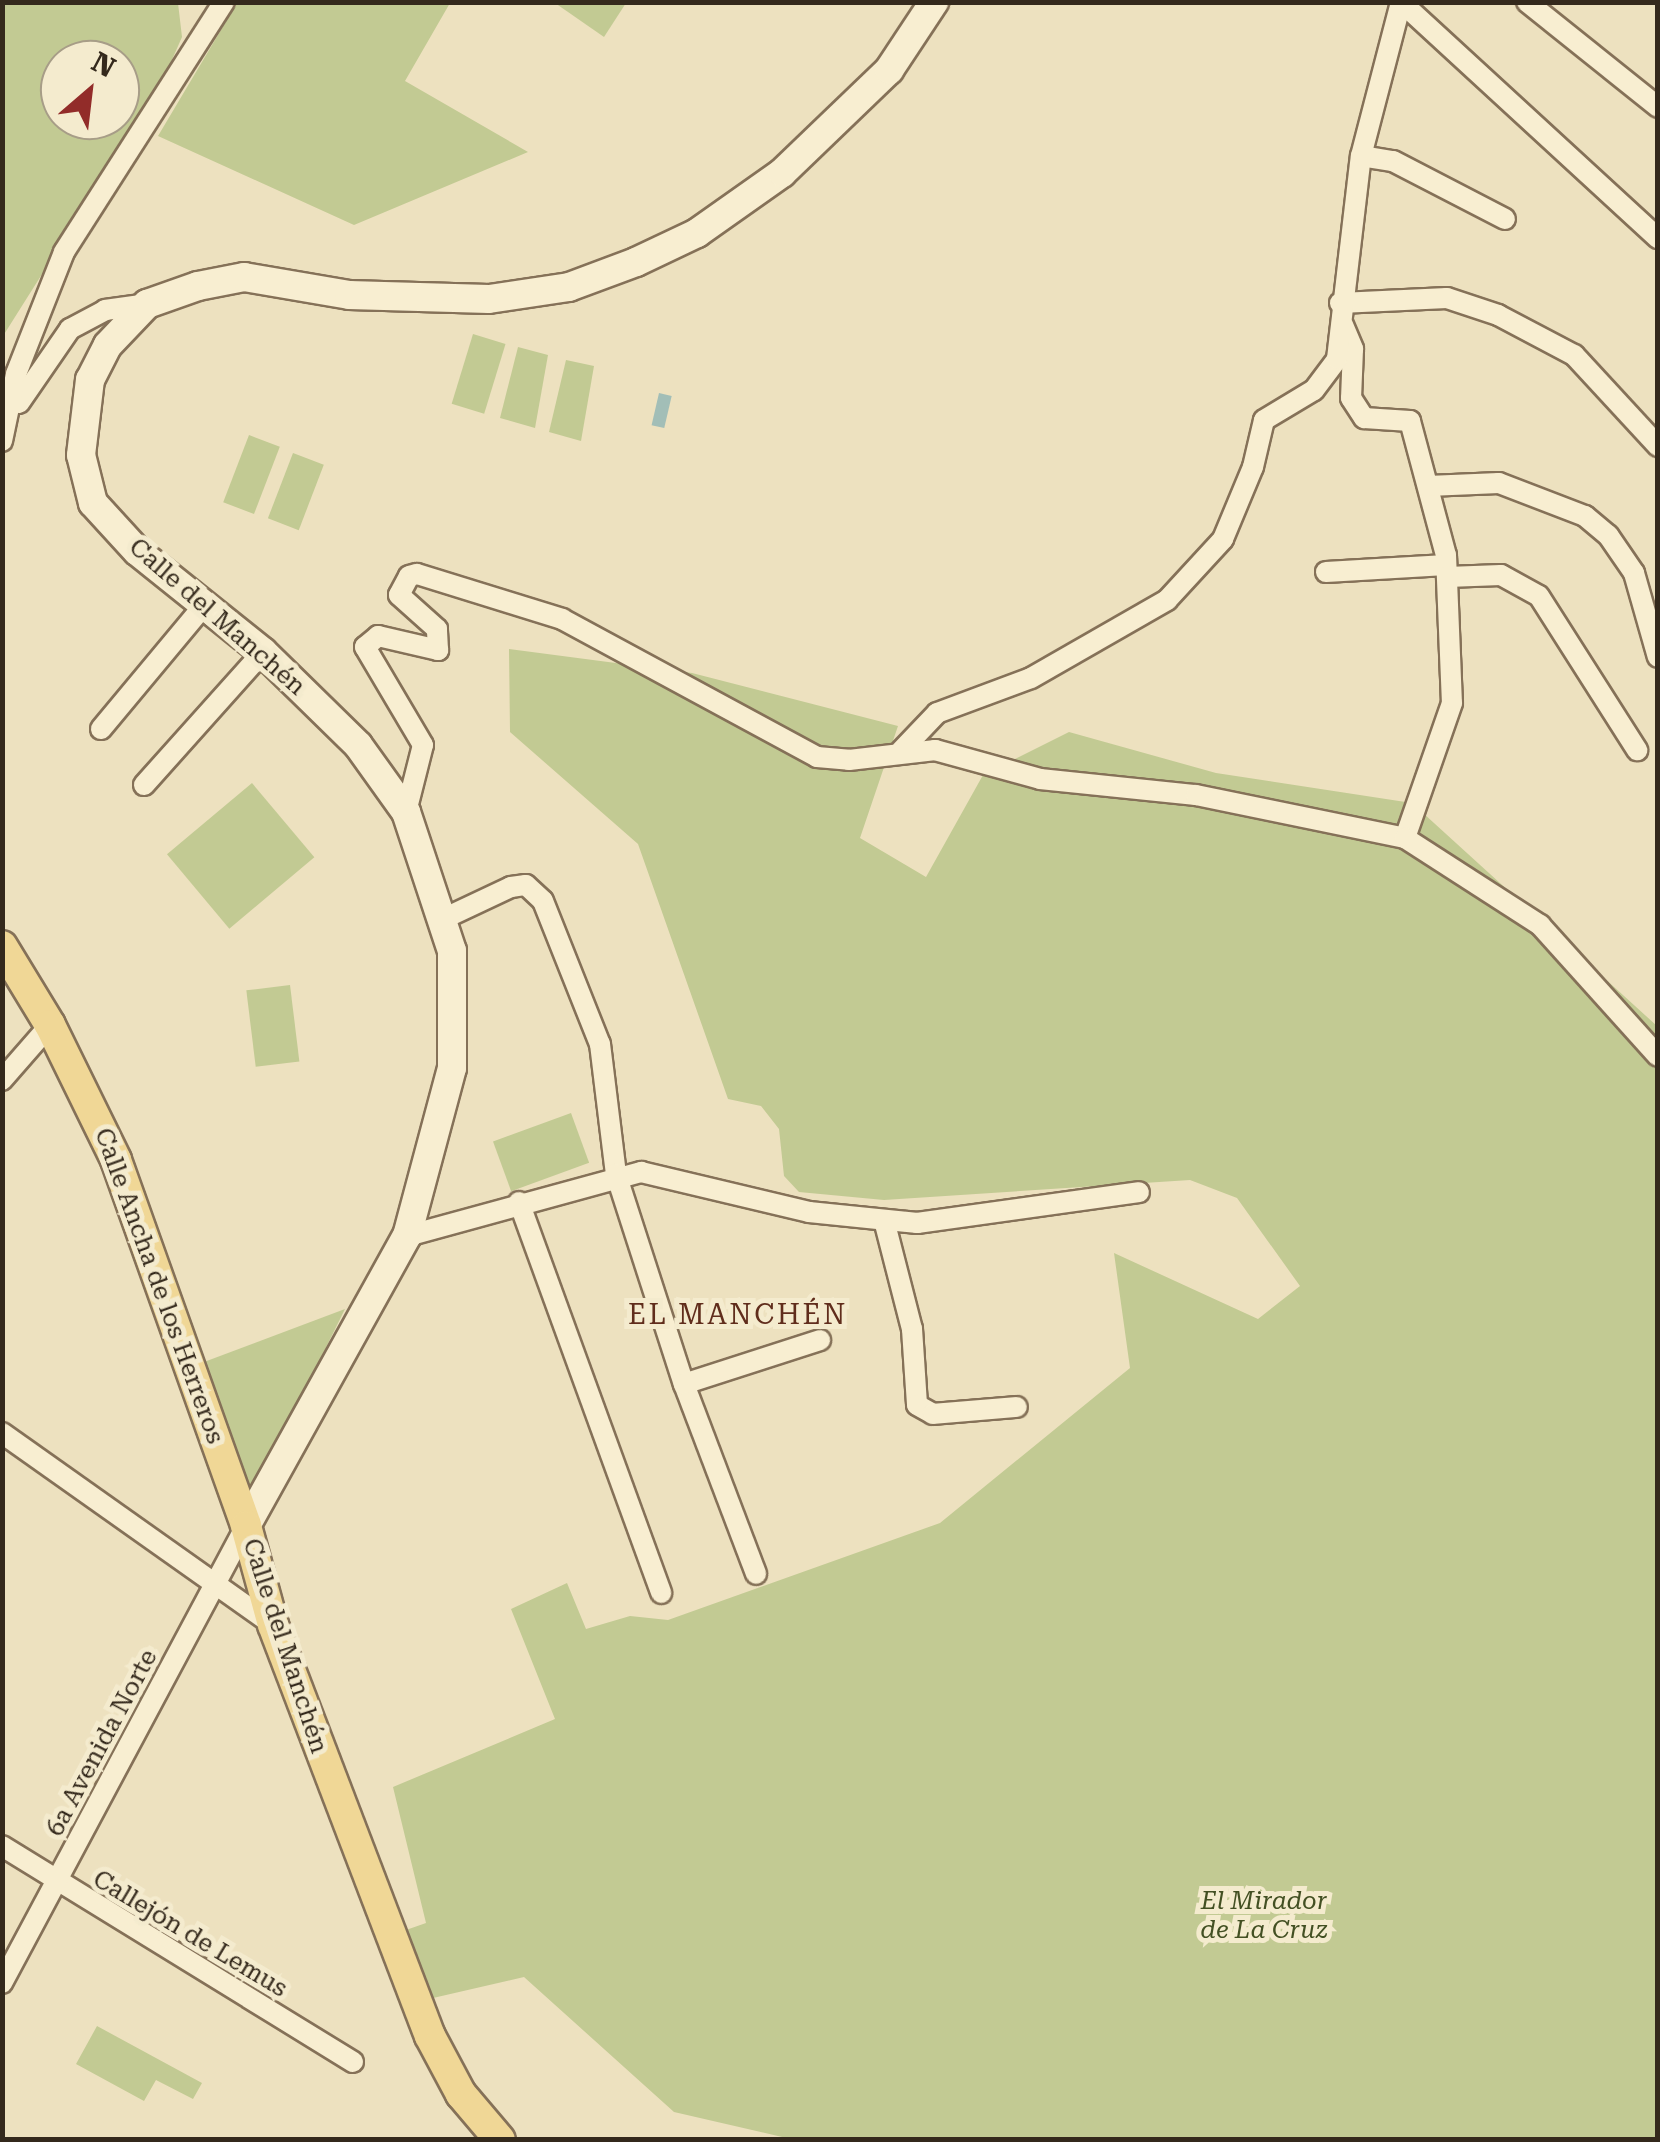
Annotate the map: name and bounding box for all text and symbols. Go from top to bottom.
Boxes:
north arrow [40,40,140,140]
text: N [86,45,121,84]
street label: Calle del Manchén [123,532,311,702]
street label: Calle Ancha de los Herreros [88,1124,230,1448]
district label: EL MANCHÉN [628,1298,848,1332]
street label: Calle del Manchén [236,1535,334,1757]
street label: 6a Avenida Norte [40,1645,164,1841]
street label: Callejón de Lemus [87,1864,293,2004]
park label: El Mirador de La Cruz [1200,1887,1328,1946]

